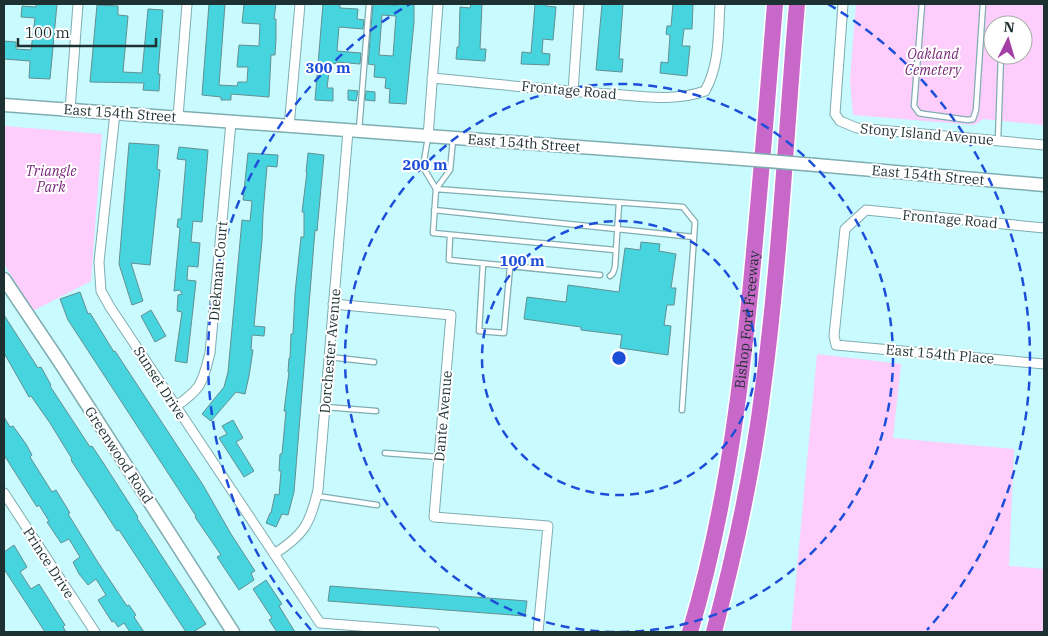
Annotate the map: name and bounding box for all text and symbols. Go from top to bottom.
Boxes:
scale bar [18,15,155,47]
north arrow [983,15,1033,65]
text: N [1003,18,1015,36]
text: 100 m [25,23,70,42]
park label: Oakland Cemetery [905,45,963,79]
text: 300 m [305,58,351,77]
street label: Frontage Road [521,77,618,103]
street label: East 154th Street [63,100,177,126]
street label: Stony Island Avenue [859,119,995,149]
street label: East 154th Street [467,130,581,156]
text: 200 m [402,155,448,174]
street label: East 154th Street [871,161,985,189]
park label: Triangle Park [25,162,77,196]
street label: Frontage Road [902,206,999,232]
street label: Diekman Court [205,220,231,322]
street label: Bishop Ford Freeway [730,249,763,390]
text: 100 m [499,251,545,270]
street label: Dorchester Avenue [316,288,344,414]
street label: East 154th Place [885,340,995,368]
street label: Sunset Drive [130,343,190,423]
centre of rings [610,349,628,367]
street label: Dante Avenue [430,370,456,462]
street label: Greenwood Road [81,403,157,507]
street label: Prince Drive [19,524,79,602]

